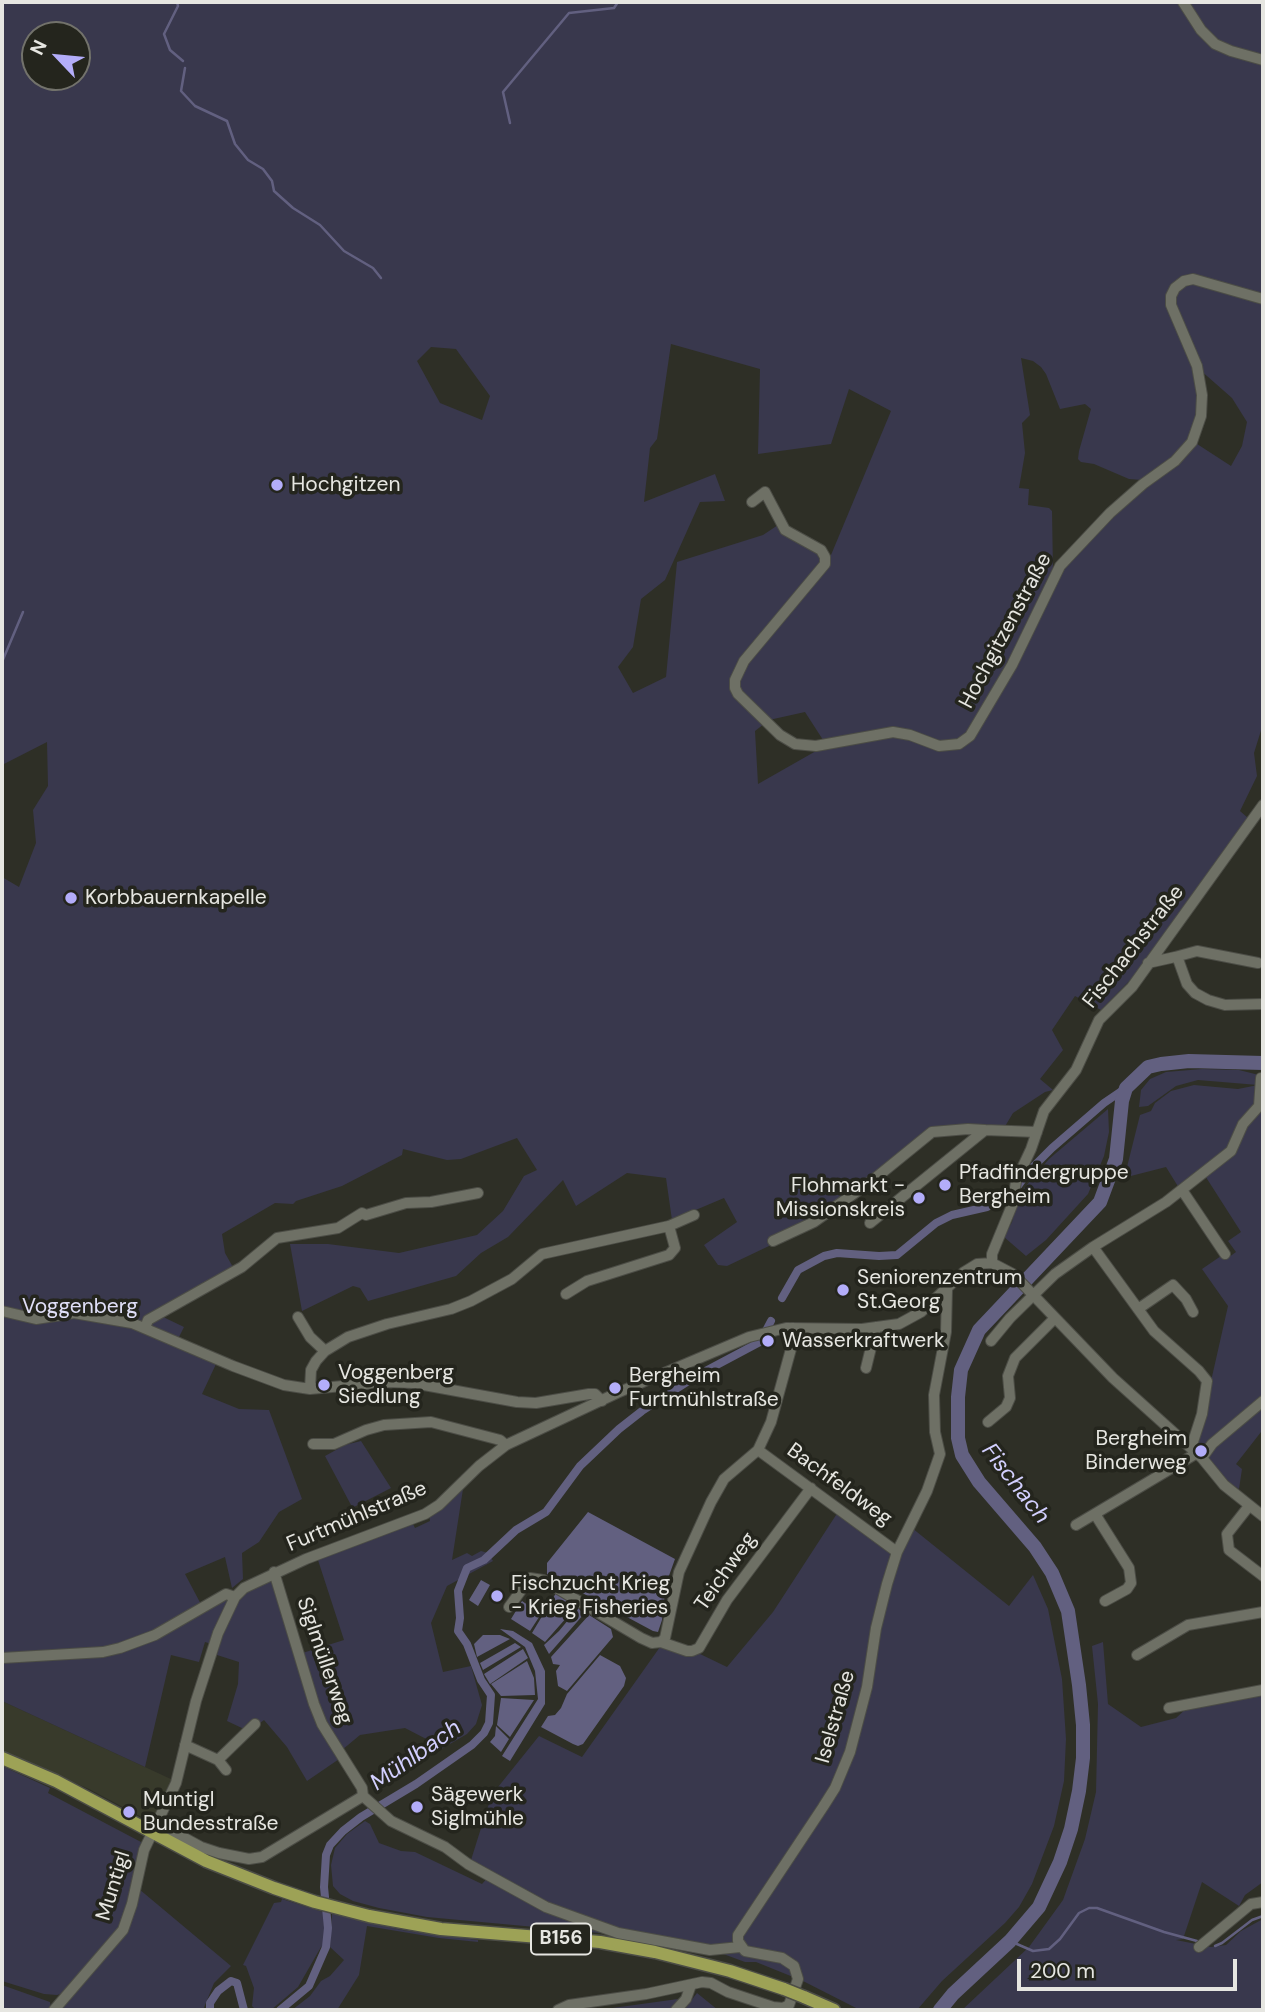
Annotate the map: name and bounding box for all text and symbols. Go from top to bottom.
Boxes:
north arrow [21,21,91,91]
text: N [24,36,53,59]
place label: Hochgitzen [291,472,400,498]
marker: Hochgitzen [269,477,285,493]
street label: Hochgitzenstraße [954,549,1058,713]
street label: Fischachstraße [1078,880,1190,1014]
place label: Korbbauernkapelle [85,885,267,911]
marker: Korbbauernkapelle [63,890,79,906]
place label: Pfadfindergruppe Bergheim [959,1160,1129,1210]
place label: Flohmarkt - Missionskreis [776,1173,905,1223]
marker: Pfadfindergruppe Bergheim [937,1177,953,1193]
marker: Flohmarkt - Missionskreis [911,1190,927,1206]
place label: Seniorenzentrum St.Georg [857,1265,1022,1315]
marker: Seniorenzentrum St.Georg [835,1282,851,1298]
park label: Voggenberg [22,1294,138,1320]
place label: Wasserkraftwerk [782,1328,945,1354]
marker: Wasserkraftwerk [760,1333,776,1349]
place label: Voggenberg Siedlung [338,1360,454,1410]
place label: Bergheim Furtmühlstraße [629,1363,779,1413]
marker: Voggenberg Siedlung [316,1377,332,1393]
marker: Bergheim Furtmühlstraße [607,1380,623,1396]
place label: Bergheim Binderweg [1085,1426,1187,1476]
street label: Bachfeldweg [781,1438,897,1532]
water label: Fischach [975,1438,1055,1530]
marker: Bergheim Binderweg [1193,1443,1209,1459]
street label: Furtmühlstraße [283,1476,431,1558]
street label: Teichweg [690,1528,762,1616]
place label: Fischzucht Krieg - Krieg Fisheries [511,1571,670,1621]
marker: Fischzucht Krieg - Krieg Fisheries [489,1588,505,1604]
street label: Siglmüllerweg [290,1594,358,1728]
street label: Iselstraße [811,1668,861,1766]
water label: Mühlbach [365,1715,467,1797]
place label: Sägewerk Siglmühle [431,1782,524,1832]
place label: Muntigl Bundesstraße [143,1787,278,1837]
marker: Sägewerk Siglmühle [409,1799,425,1815]
marker: Muntigl Bundesstraße [121,1804,137,1820]
street label: Muntigl [92,1848,136,1924]
road number: B156 [531,1924,591,1954]
scale bar [1020,1946,1240,1990]
text: 200 m [1030,1957,1095,1985]

